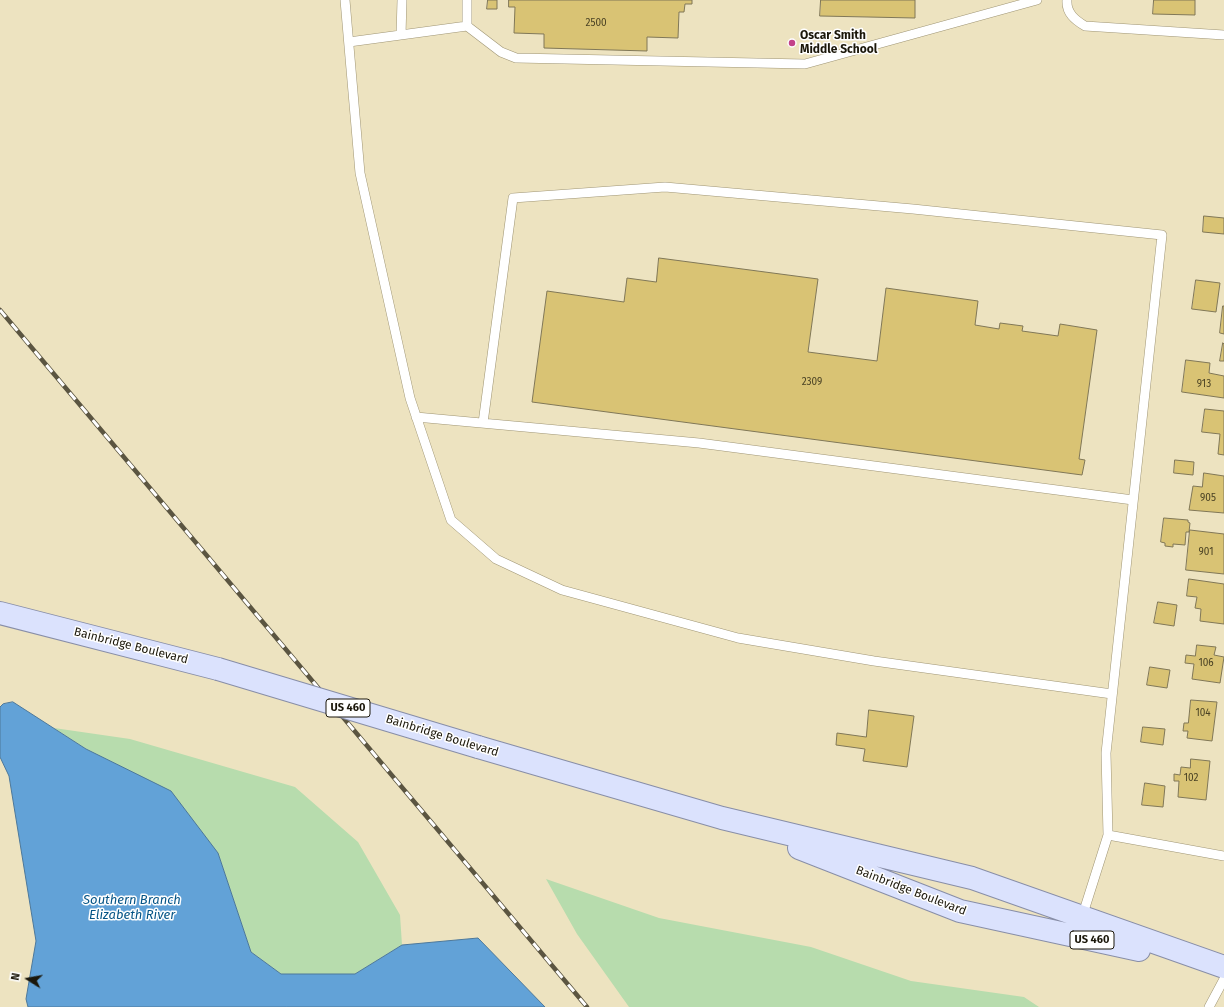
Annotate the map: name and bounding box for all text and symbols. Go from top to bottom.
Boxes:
house number: 2500 [585,17,607,29]
place label: Oscar Smith Middle School [800,29,877,57]
marker: Oscar Smith Middle School [787,38,797,48]
house number: 2309 [802,376,822,388]
house number: 913 [1197,378,1211,390]
house number: 905 [1200,492,1216,504]
house number: 901 [1199,546,1213,558]
street label: Bainbridge Boulevard [72,625,190,667]
house number: 106 [1198,657,1214,669]
road number: US 460 [326,699,370,717]
house number: 104 [1195,707,1211,719]
street label: Bainbridge Boulevard [384,712,500,760]
house number: 102 [1184,772,1198,784]
street label: Bainbridge Boulevard [854,863,968,919]
water label: Southern Branch Elizabeth River [83,892,181,923]
road number: US 460 [1070,931,1114,949]
north arrow [8,959,48,999]
text: N [9,972,23,981]

